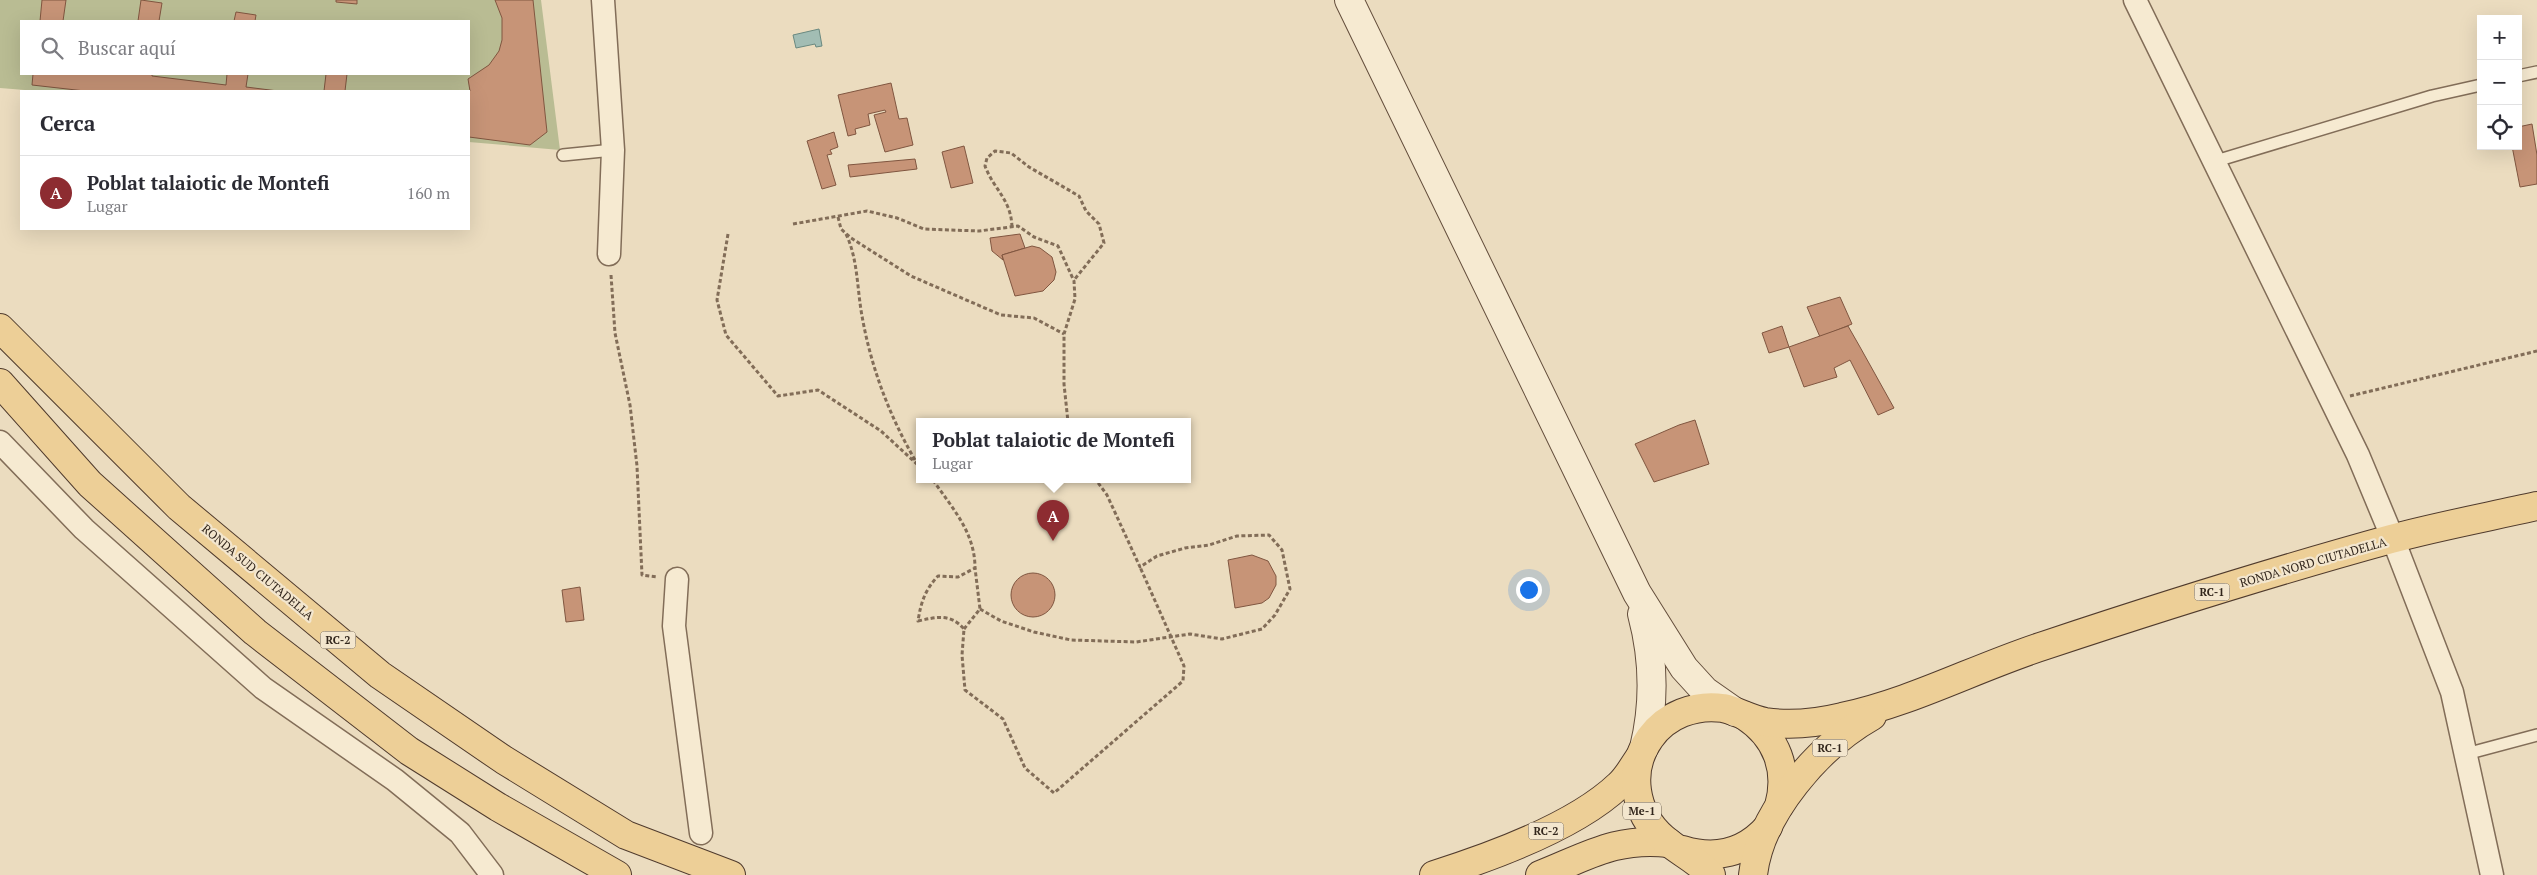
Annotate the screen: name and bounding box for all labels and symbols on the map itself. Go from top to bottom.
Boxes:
pin: A [1037,500,1069,541]
street label: RONDA SUD CIUTADELLA [199,521,317,624]
street label: RONDA NORD CIUTADELLA [2238,534,2389,590]
your location [1516,577,1542,603]
road number: RC-1 [2194,584,2230,600]
road number: RC-2 [320,632,356,648]
road number: RC-1 [1812,740,1848,756]
road number: Me-1 [1623,802,1661,819]
road number: RC-2 [1528,822,1564,839]

